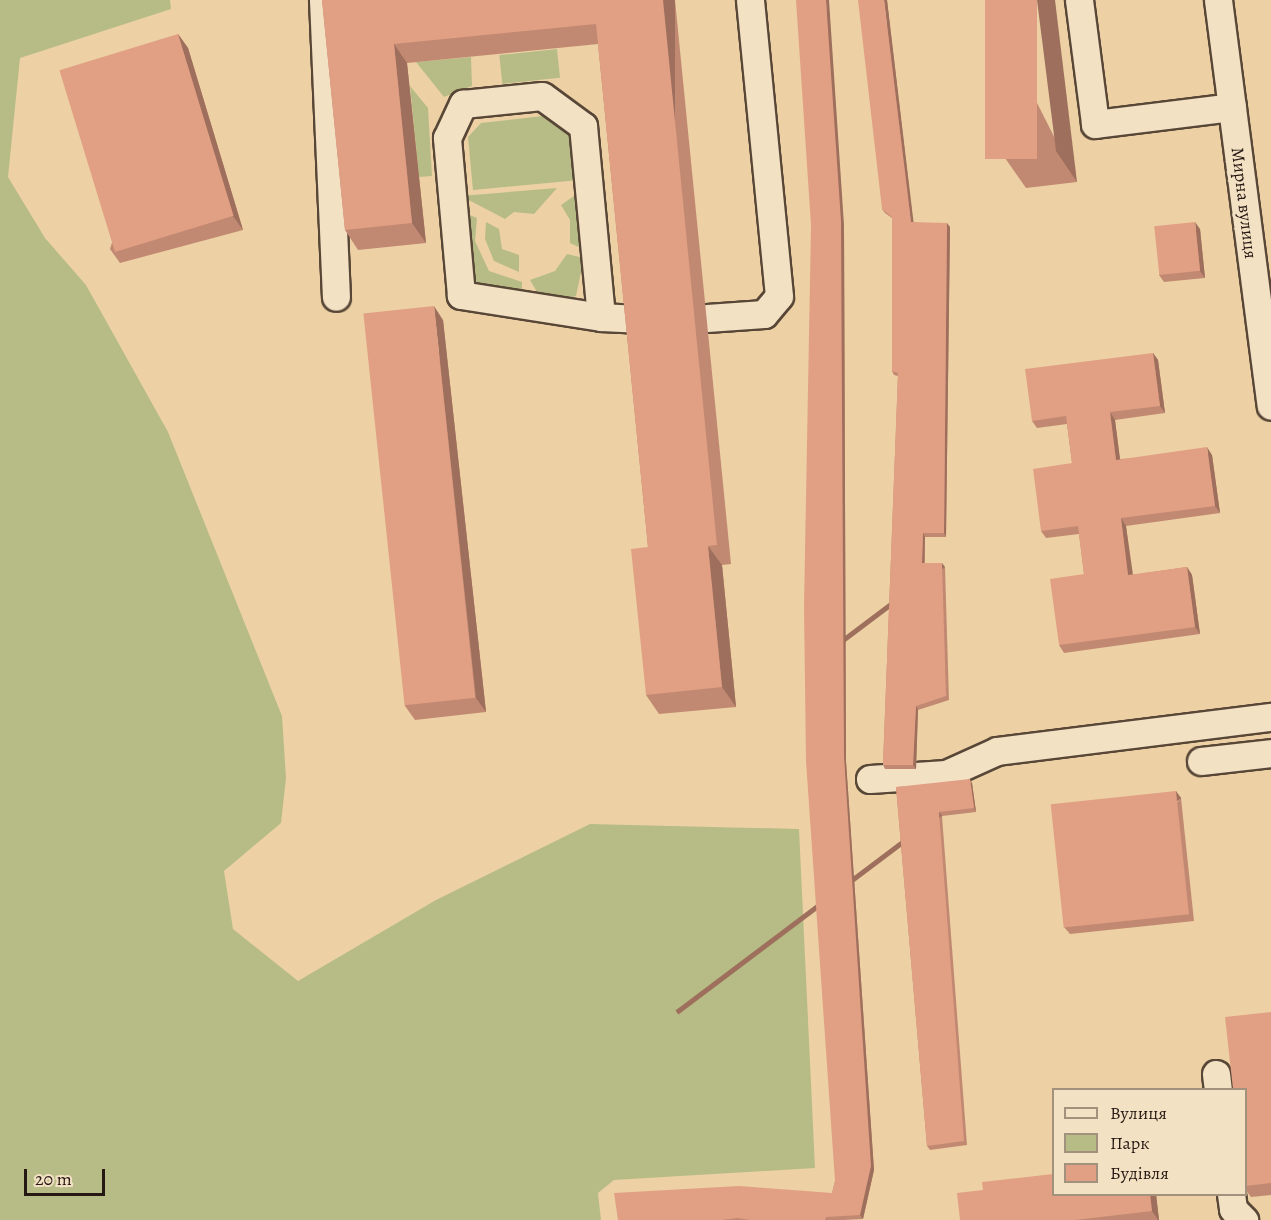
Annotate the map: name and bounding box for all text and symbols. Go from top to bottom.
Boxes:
street label: Мирна вулиця [1226,146,1262,260]
legend [1052,1088,1247,1196]
text: Вулиця [1110,1101,1167,1125]
text: Парк [1110,1131,1150,1155]
scale bar [27,1157,108,1195]
text: Будівля [1110,1161,1169,1185]
text: 20 m [35,1167,72,1191]

